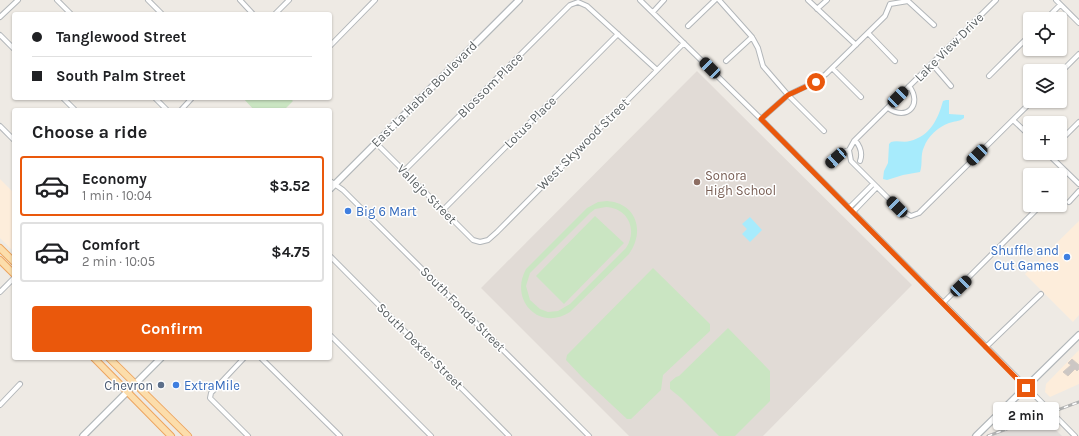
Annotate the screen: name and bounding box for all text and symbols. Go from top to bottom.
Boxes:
street label: Lake View Drive [912,9,987,84]
map controls [1023,12,1067,212]
button: locate [1023,12,1067,56]
text: Tanglewood Street [56,28,186,46]
street label: East La Habra Boulevard [368,38,480,150]
street label: Blossom Place [454,49,526,121]
car [697,55,723,81]
button: layers [1023,64,1067,108]
text: South Palm Street [56,67,186,85]
route start [807,73,825,91]
car [885,84,911,110]
street label: Lotus Place [501,93,559,151]
street label: West Skywood Street [534,95,632,193]
button: + [1023,116,1067,160]
text: Choose a ride [32,121,147,143]
car [964,142,990,168]
car [823,146,849,170]
street label: Vallejo Street [394,161,460,227]
icon: car [34,168,70,204]
place label: Sonora High School [705,168,776,198]
button: − [1023,168,1067,212]
text: Economy [82,170,147,188]
text: $3.52 [269,177,310,195]
marker: Sonora High School [692,177,702,187]
text: 1 min · 10:04 [82,188,152,203]
car [884,194,910,220]
place label: Big 6 Mart [356,204,417,219]
marker: Big 6 Mart [343,206,353,216]
icon: car [34,234,70,270]
text: Comfort [82,236,140,254]
text: $4.75 [271,243,310,261]
place label: Shuffle and Cut Games [990,243,1059,273]
marker: Shuffle and Cut Games [1062,252,1072,262]
text: 2 min · 10:05 [82,254,155,269]
street label: South Fonda Street [418,264,509,355]
car [948,273,974,299]
street label: South Dexter Street [374,300,466,392]
button: Confirm [32,306,312,352]
place label: Chevron [104,378,153,393]
place label: ExtraMile [184,378,240,393]
route end [1017,379,1035,397]
marker: Chevron [156,380,166,390]
marker: ExtraMile [171,380,181,390]
callout: 2 min [993,402,1059,430]
text: 2 min [1008,408,1044,423]

